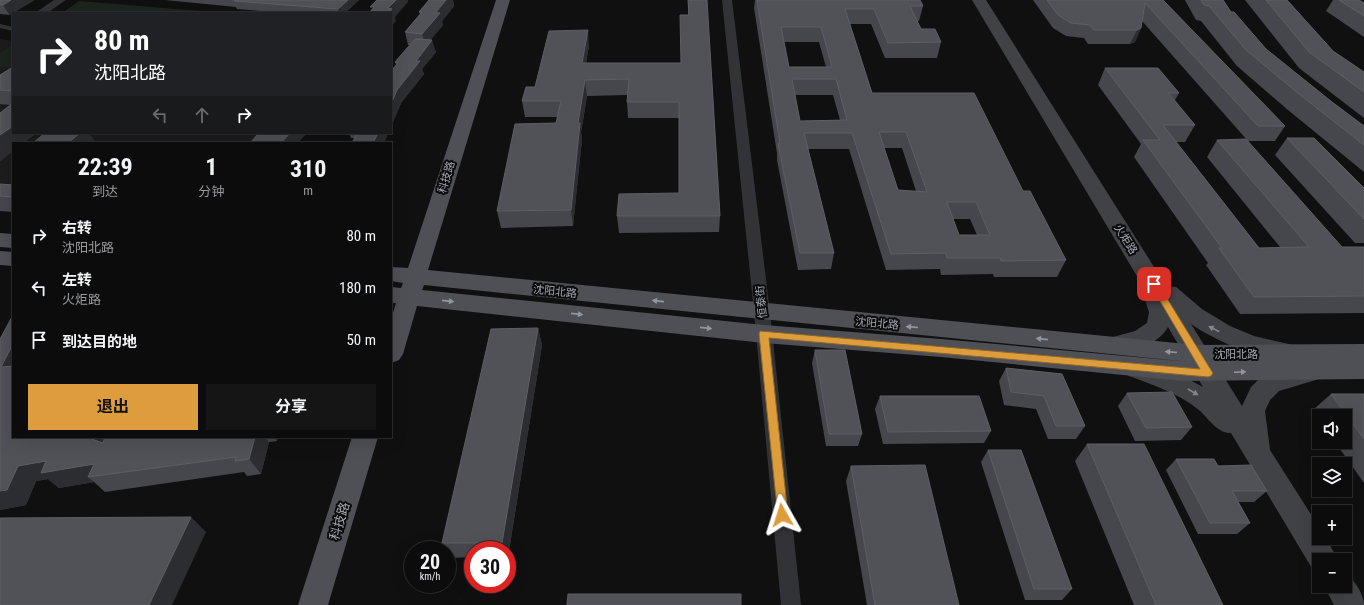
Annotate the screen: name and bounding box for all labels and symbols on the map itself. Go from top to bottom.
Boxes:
street label: 科技路 [435,159,458,195]
street label: 火炬路 [1111,222,1140,257]
pin [1137,267,1171,301]
street label: 沈阳北路 [532,283,578,300]
street label: 恒泰街 [753,285,770,319]
one-way arrow [442,297,454,304]
one-way arrow [652,298,664,305]
one-way arrow [571,311,583,318]
street label: 沈阳北路 [854,315,899,332]
one-way arrow [906,323,918,330]
one-way arrow [700,325,712,331]
one-way arrow [1208,325,1220,332]
one-way arrow [1036,336,1048,342]
one-way arrow [1165,348,1177,355]
street label: 沈阳北路 [1214,348,1258,361]
one-way arrow [1234,369,1246,376]
one-way arrow [1187,388,1199,395]
position arrow [761,494,803,536]
street label: 科技路 [327,500,352,542]
speed limit sign: 30 [464,541,516,593]

